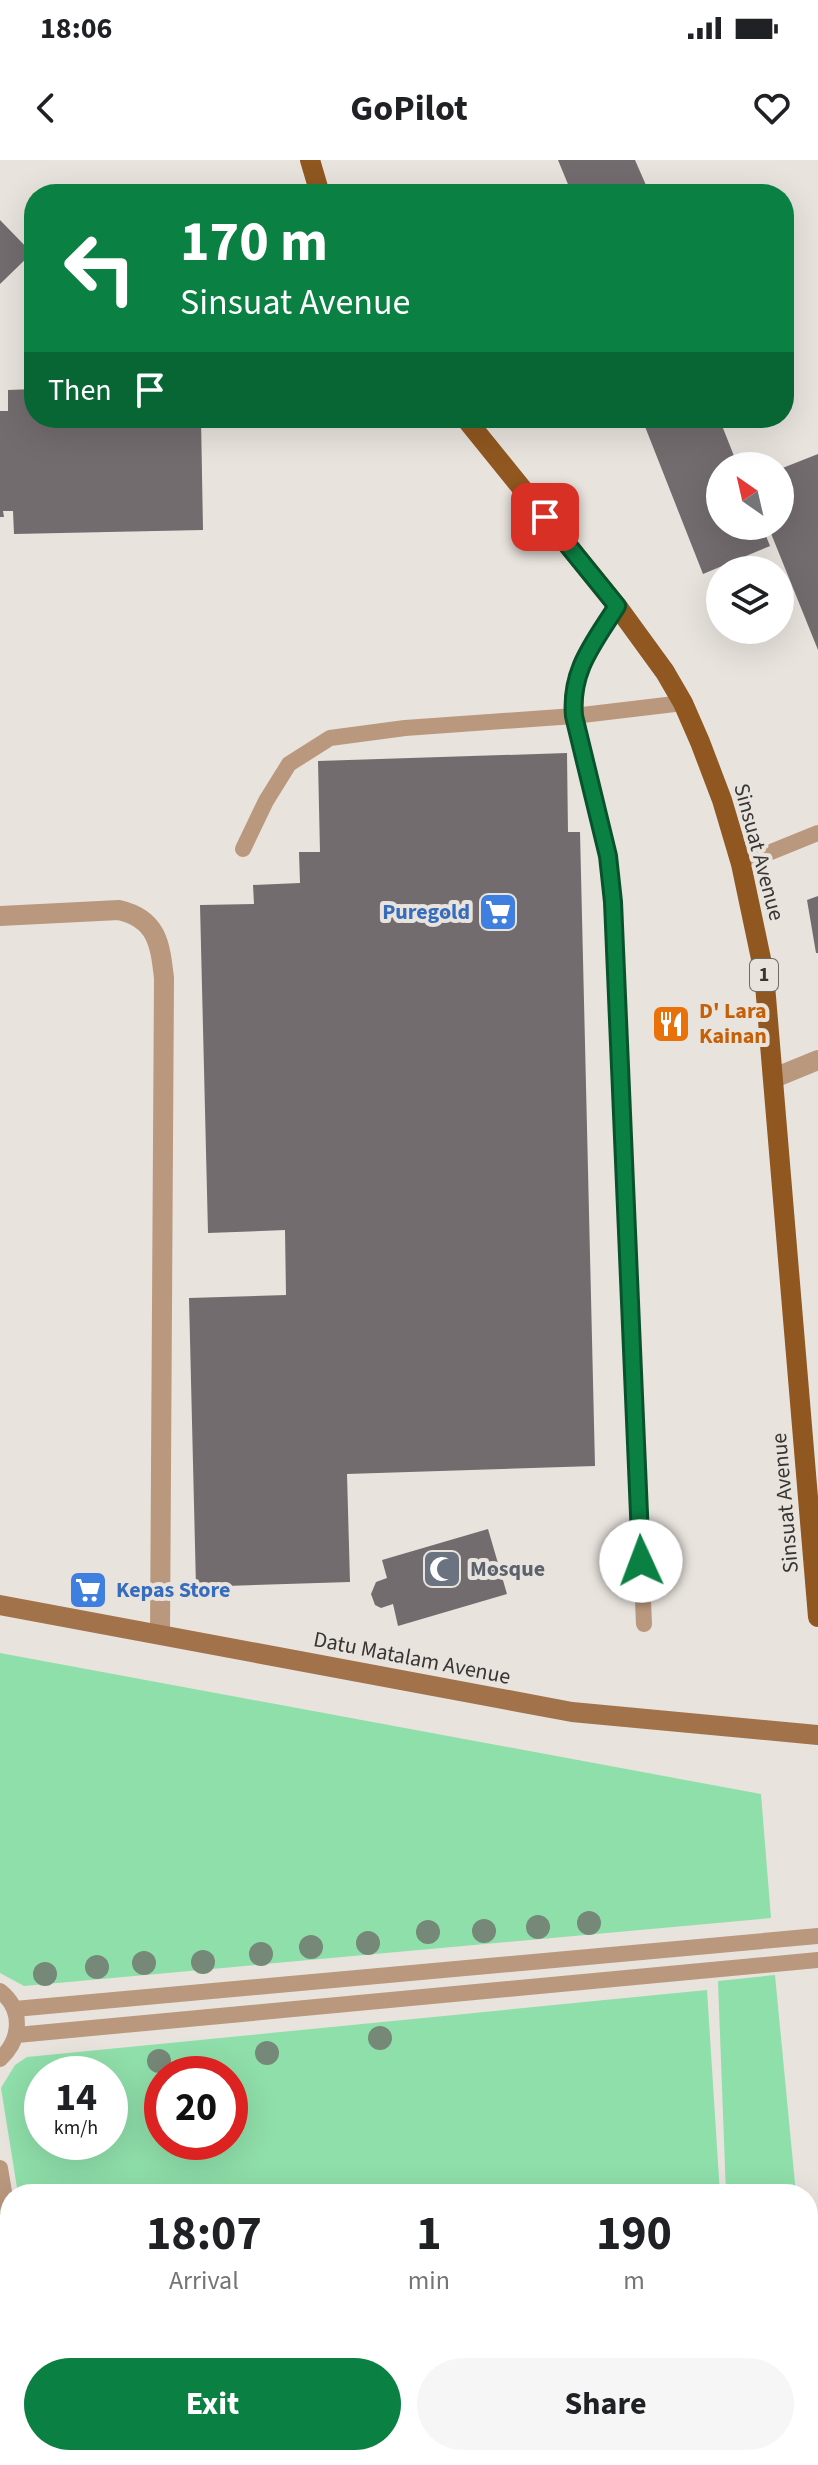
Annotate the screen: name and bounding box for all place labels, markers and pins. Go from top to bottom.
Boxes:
pin [511,483,579,551]
supermarket icon: Puregold [477,891,519,933]
place label: Puregold [382,896,470,928]
place label: D' Lara Kainan [699,995,767,1052]
restaurant icon: D' Lara Kainan [650,1003,692,1045]
mosque icon: Mosque [421,1548,463,1590]
place label: Mosque [470,1553,545,1585]
supermarket icon: Kepas Store [67,1569,109,1611]
place label: Kepas Store [116,1574,230,1606]

